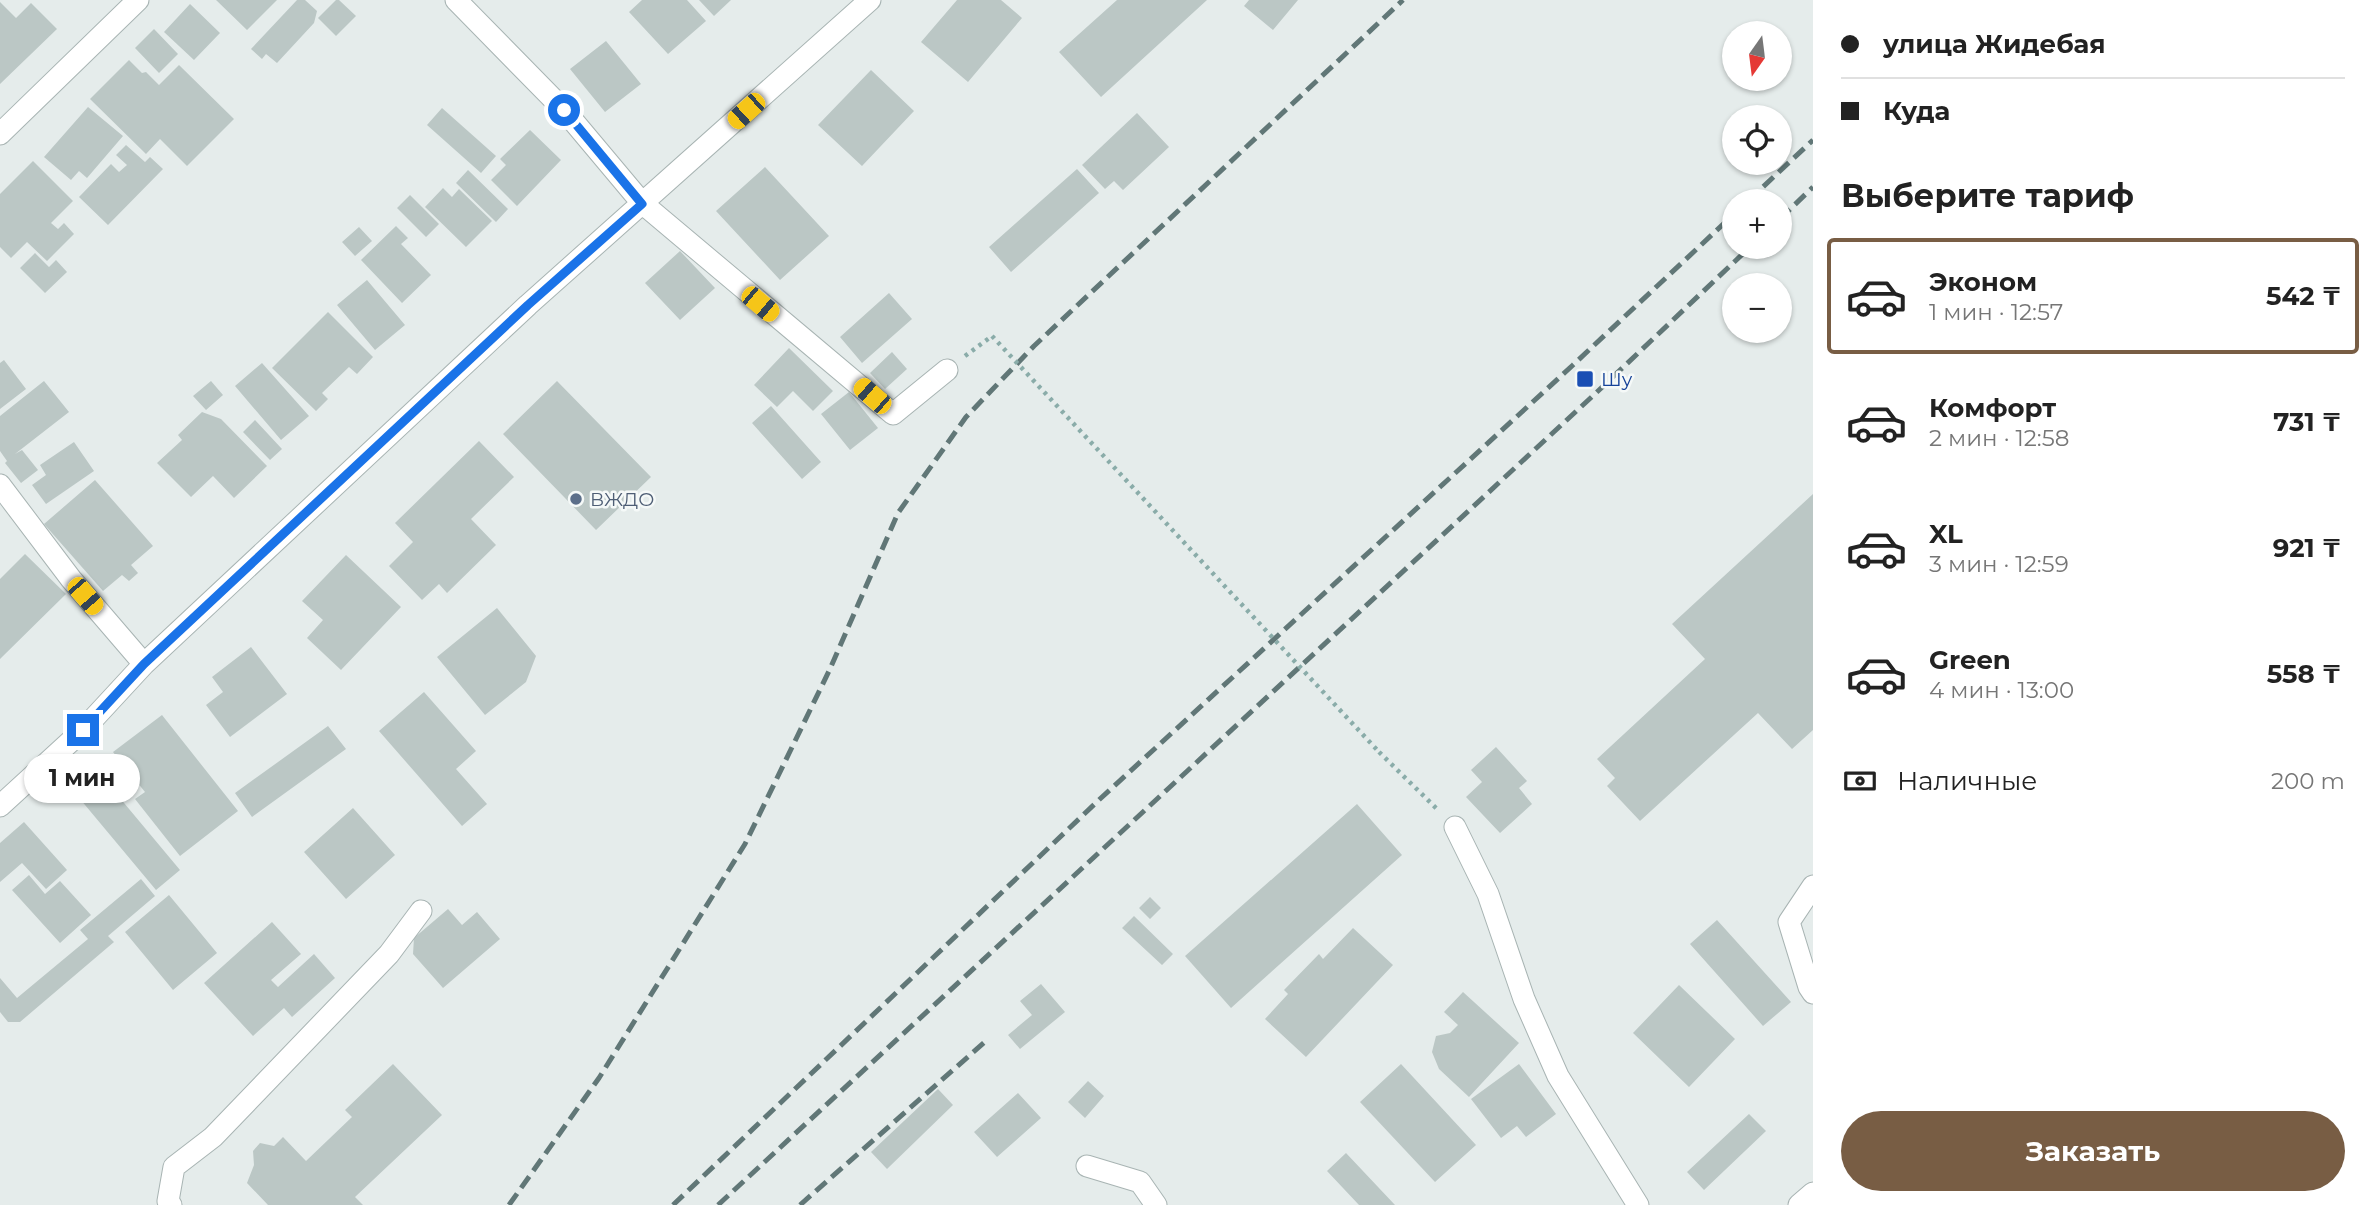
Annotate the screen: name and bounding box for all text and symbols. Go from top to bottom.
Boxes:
north arrow [1722,21,1792,91]
map controls [1722,21,1792,343]
text: улица Жидебая [1883,28,2106,60]
car [724,89,769,133]
route start [548,94,580,126]
text: Куда [1883,95,1950,127]
button: locate [1722,105,1792,175]
text: Выберите тариф [1841,176,2134,215]
button: + [1722,189,1792,259]
icon: car [1845,265,1908,328]
text: Эконом [1929,266,2037,298]
button: − [1722,273,1792,343]
text: 542 ₸ [2266,280,2341,312]
car [738,282,783,326]
text: 1 мин · 12:57 [1929,298,2063,326]
place label: Шу [1601,368,1633,391]
marker: Шу [1575,369,1595,389]
car [850,374,895,418]
icon: car [1845,391,1908,454]
text: Комфорт [1929,392,2056,424]
text: 731 ₸ [2273,406,2341,438]
text: 2 мин · 12:58 [1929,424,2069,452]
place label: ВЖДО [590,488,654,511]
marker: ВЖДО [568,491,584,507]
icon: car [1845,517,1908,580]
text: XL [1929,518,1963,550]
text: 921 ₸ [2273,532,2341,564]
text: 3 мин · 12:59 [1929,550,2069,578]
car [64,573,107,619]
icon: car [1845,643,1908,706]
text: Green [1929,644,2011,676]
text: 558 ₸ [2267,658,2341,690]
text: 4 мин · 13:00 [1929,676,2074,704]
route end [67,714,99,746]
callout: 1 мин [25,754,141,804]
icon: cash [1841,762,1879,800]
text: 1 мин [49,764,115,792]
text: Наличные [1897,765,2037,797]
text: 200 m [2271,767,2345,795]
button: Заказать [1841,1111,2345,1191]

